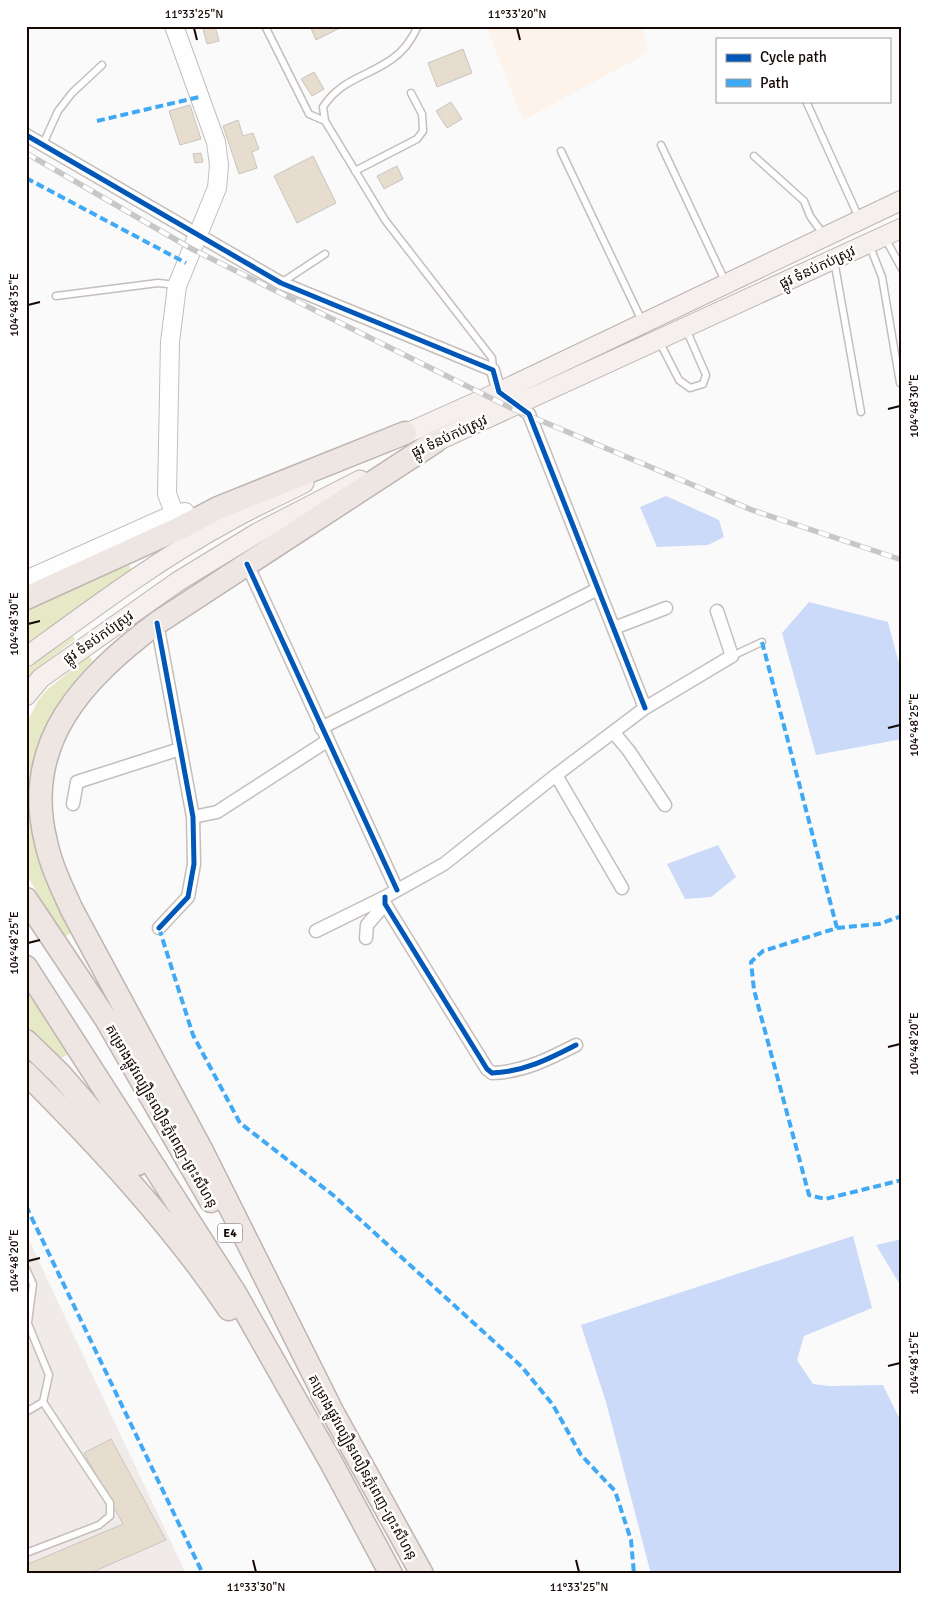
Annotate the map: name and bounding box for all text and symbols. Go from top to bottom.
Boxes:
text: 11°33'25"N [165,7,223,22]
text: 11°33'20"N [488,7,546,22]
legend [716,38,890,102]
text: Cycle path [760,48,827,66]
text: Path [760,74,789,92]
street label: ផ្លូវ ទំនប់កប់ស្រូវ [776,242,859,295]
text: 104°48'35"E [7,273,22,337]
text: 104°48'30"E [907,374,922,438]
street label: ផ្លូវ ទំនប់កប់ស្រូវ [408,411,491,464]
text: 104°48'30"E [7,592,22,656]
street label: ផ្លូវ ទំនប់កប់ស្រូវ [60,607,139,670]
text: 104°48'25"E [907,693,922,757]
text: 104°48'25"E [7,911,22,975]
text: 104°48'20"E [907,1012,922,1076]
street label: គម្រោងផ្លូវល្បឿនលឿនភ្នំពេញ-ព្រះសីហនុ [99,1021,222,1213]
road number: E4 [218,1224,242,1242]
text: 104°48'20"E [7,1229,22,1293]
text: 104°48'15"E [907,1331,922,1395]
street label: គម្រោងផ្លូវល្បឿនលឿនភ្នំពេញ-ព្រះសីហនុ [302,1371,422,1564]
text: 11°33'30"N [227,1580,285,1595]
text: 11°33'25"N [550,1580,608,1595]

